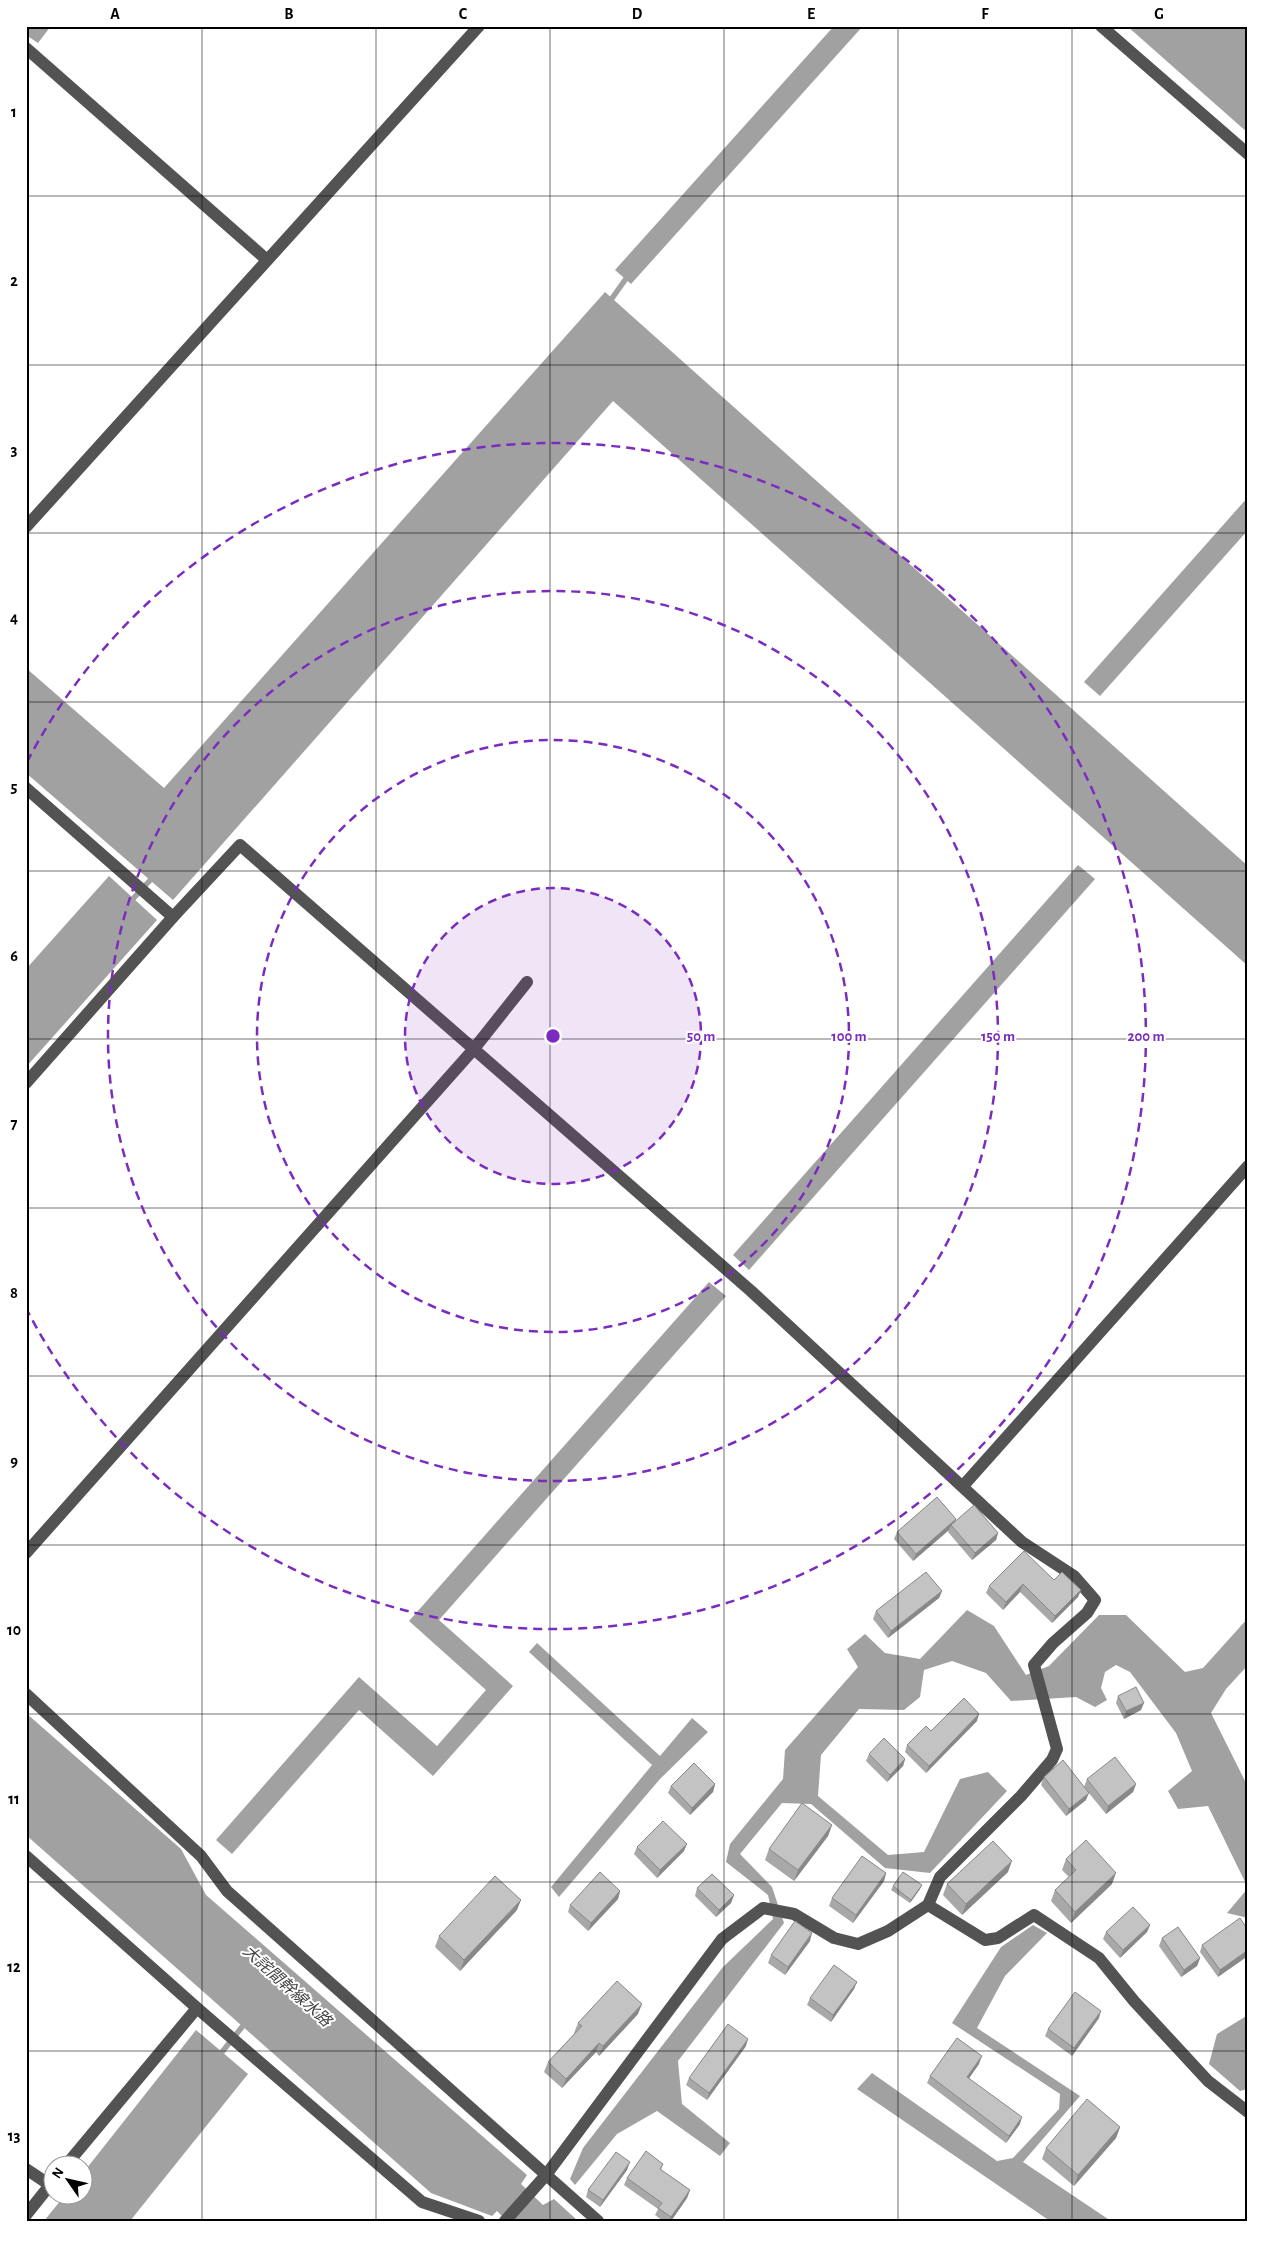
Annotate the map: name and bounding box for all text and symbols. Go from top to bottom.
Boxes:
text: A [110,6,120,22]
text: B [284,6,294,22]
text: C [459,6,468,22]
text: D [632,6,643,22]
text: E [807,6,815,22]
text: F [981,6,989,22]
text: G [1154,6,1164,22]
text: 1 [11,104,17,120]
text: 2 [10,273,18,289]
text: 3 [11,442,18,458]
text: 4 [10,610,18,626]
text: 5 [11,779,18,795]
text: 6 [10,948,18,964]
centre of rings [544,1027,562,1045]
text: 50 m [687,1029,715,1044]
text: 100 m [831,1029,867,1044]
text: 150 m [981,1029,1015,1044]
text: 200 m [1127,1029,1165,1044]
text: 7 [11,1116,18,1132]
text: 8 [10,1285,18,1301]
text: 9 [10,1453,18,1469]
text: 10 [7,1622,21,1638]
text: 11 [8,1791,20,1807]
water label: 大詫間幹線水路 [240,1942,336,2031]
text: 12 [7,1959,21,1975]
text: 13 [8,2128,20,2144]
north arrow [42,2154,92,2204]
text: N [50,2165,67,2181]

